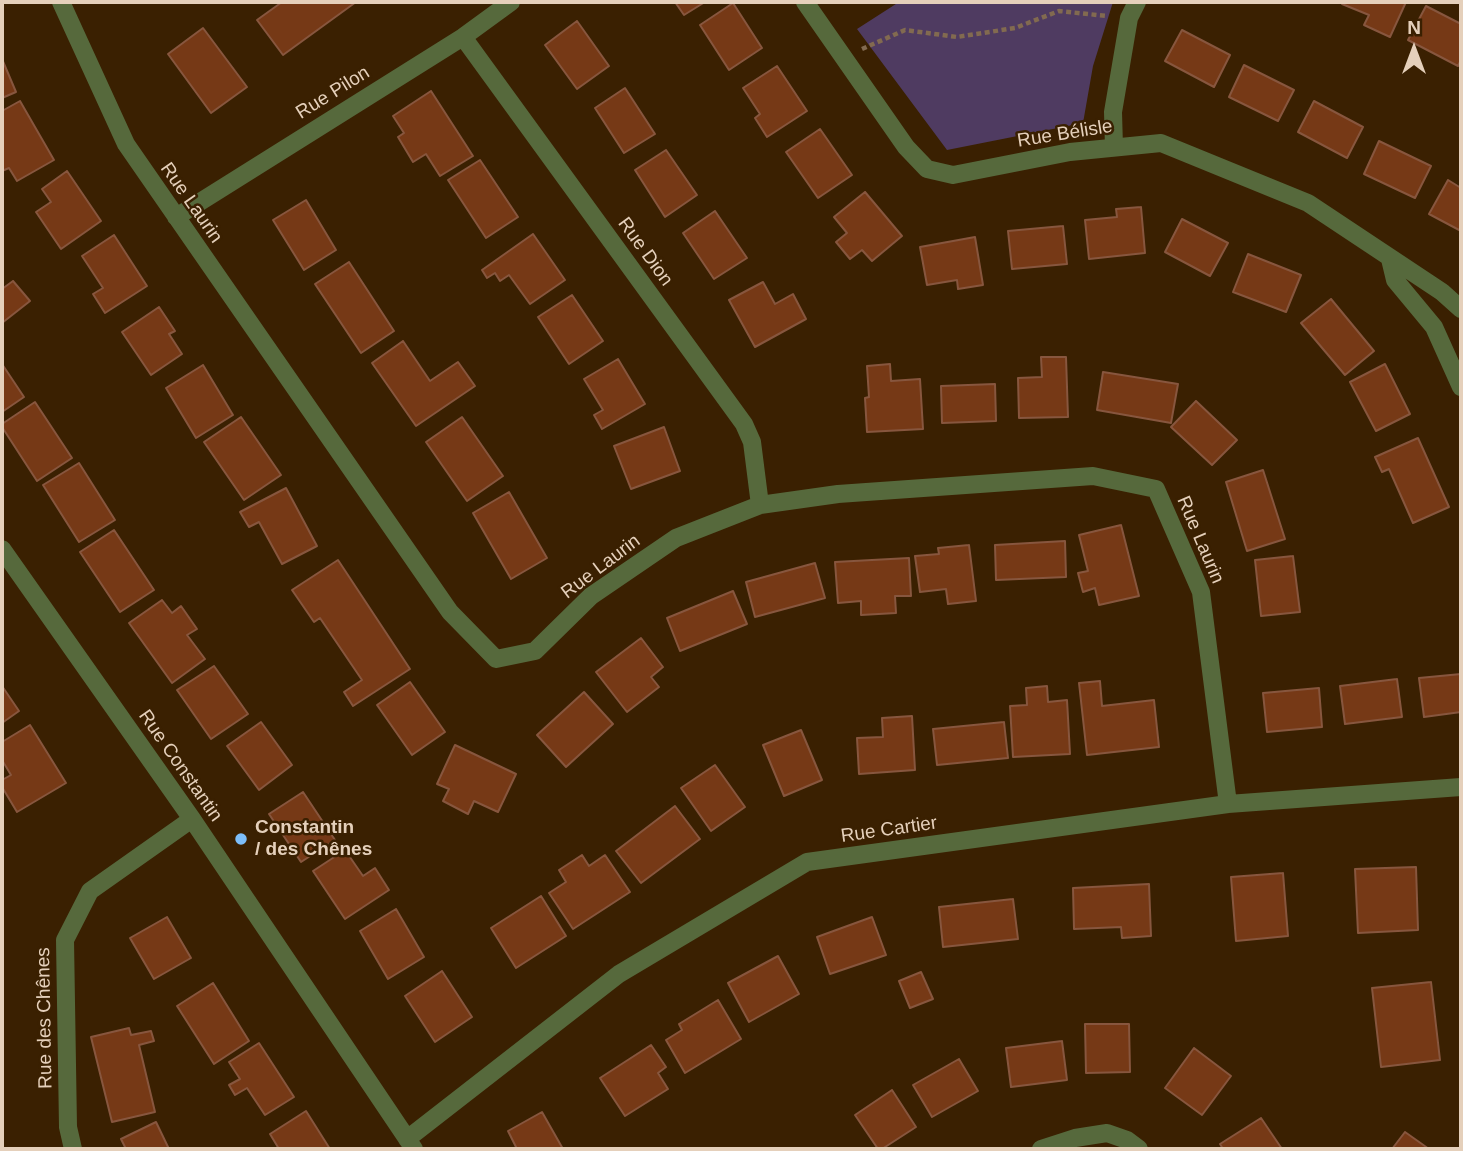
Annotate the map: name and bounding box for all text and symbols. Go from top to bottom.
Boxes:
north arrow [1379,14,1449,84]
text: N [1407,17,1421,38]
street label: Rue Pilon [292,62,374,124]
street label: Rue Bélisle [1016,115,1114,153]
street label: Rue Laurin [155,158,227,248]
street label: Rue Dion [612,213,678,291]
street label: Rue Laurin [1171,493,1229,587]
street label: Rue Laurin [557,530,645,604]
street label: Rue Constantin [133,706,227,826]
street label: Rue Cartier [839,812,939,848]
place label: Constantin / des Chênes [255,817,372,861]
marker: Constantin / des Chênes [233,831,249,847]
street label: Rue des Chênes [32,947,58,1089]

